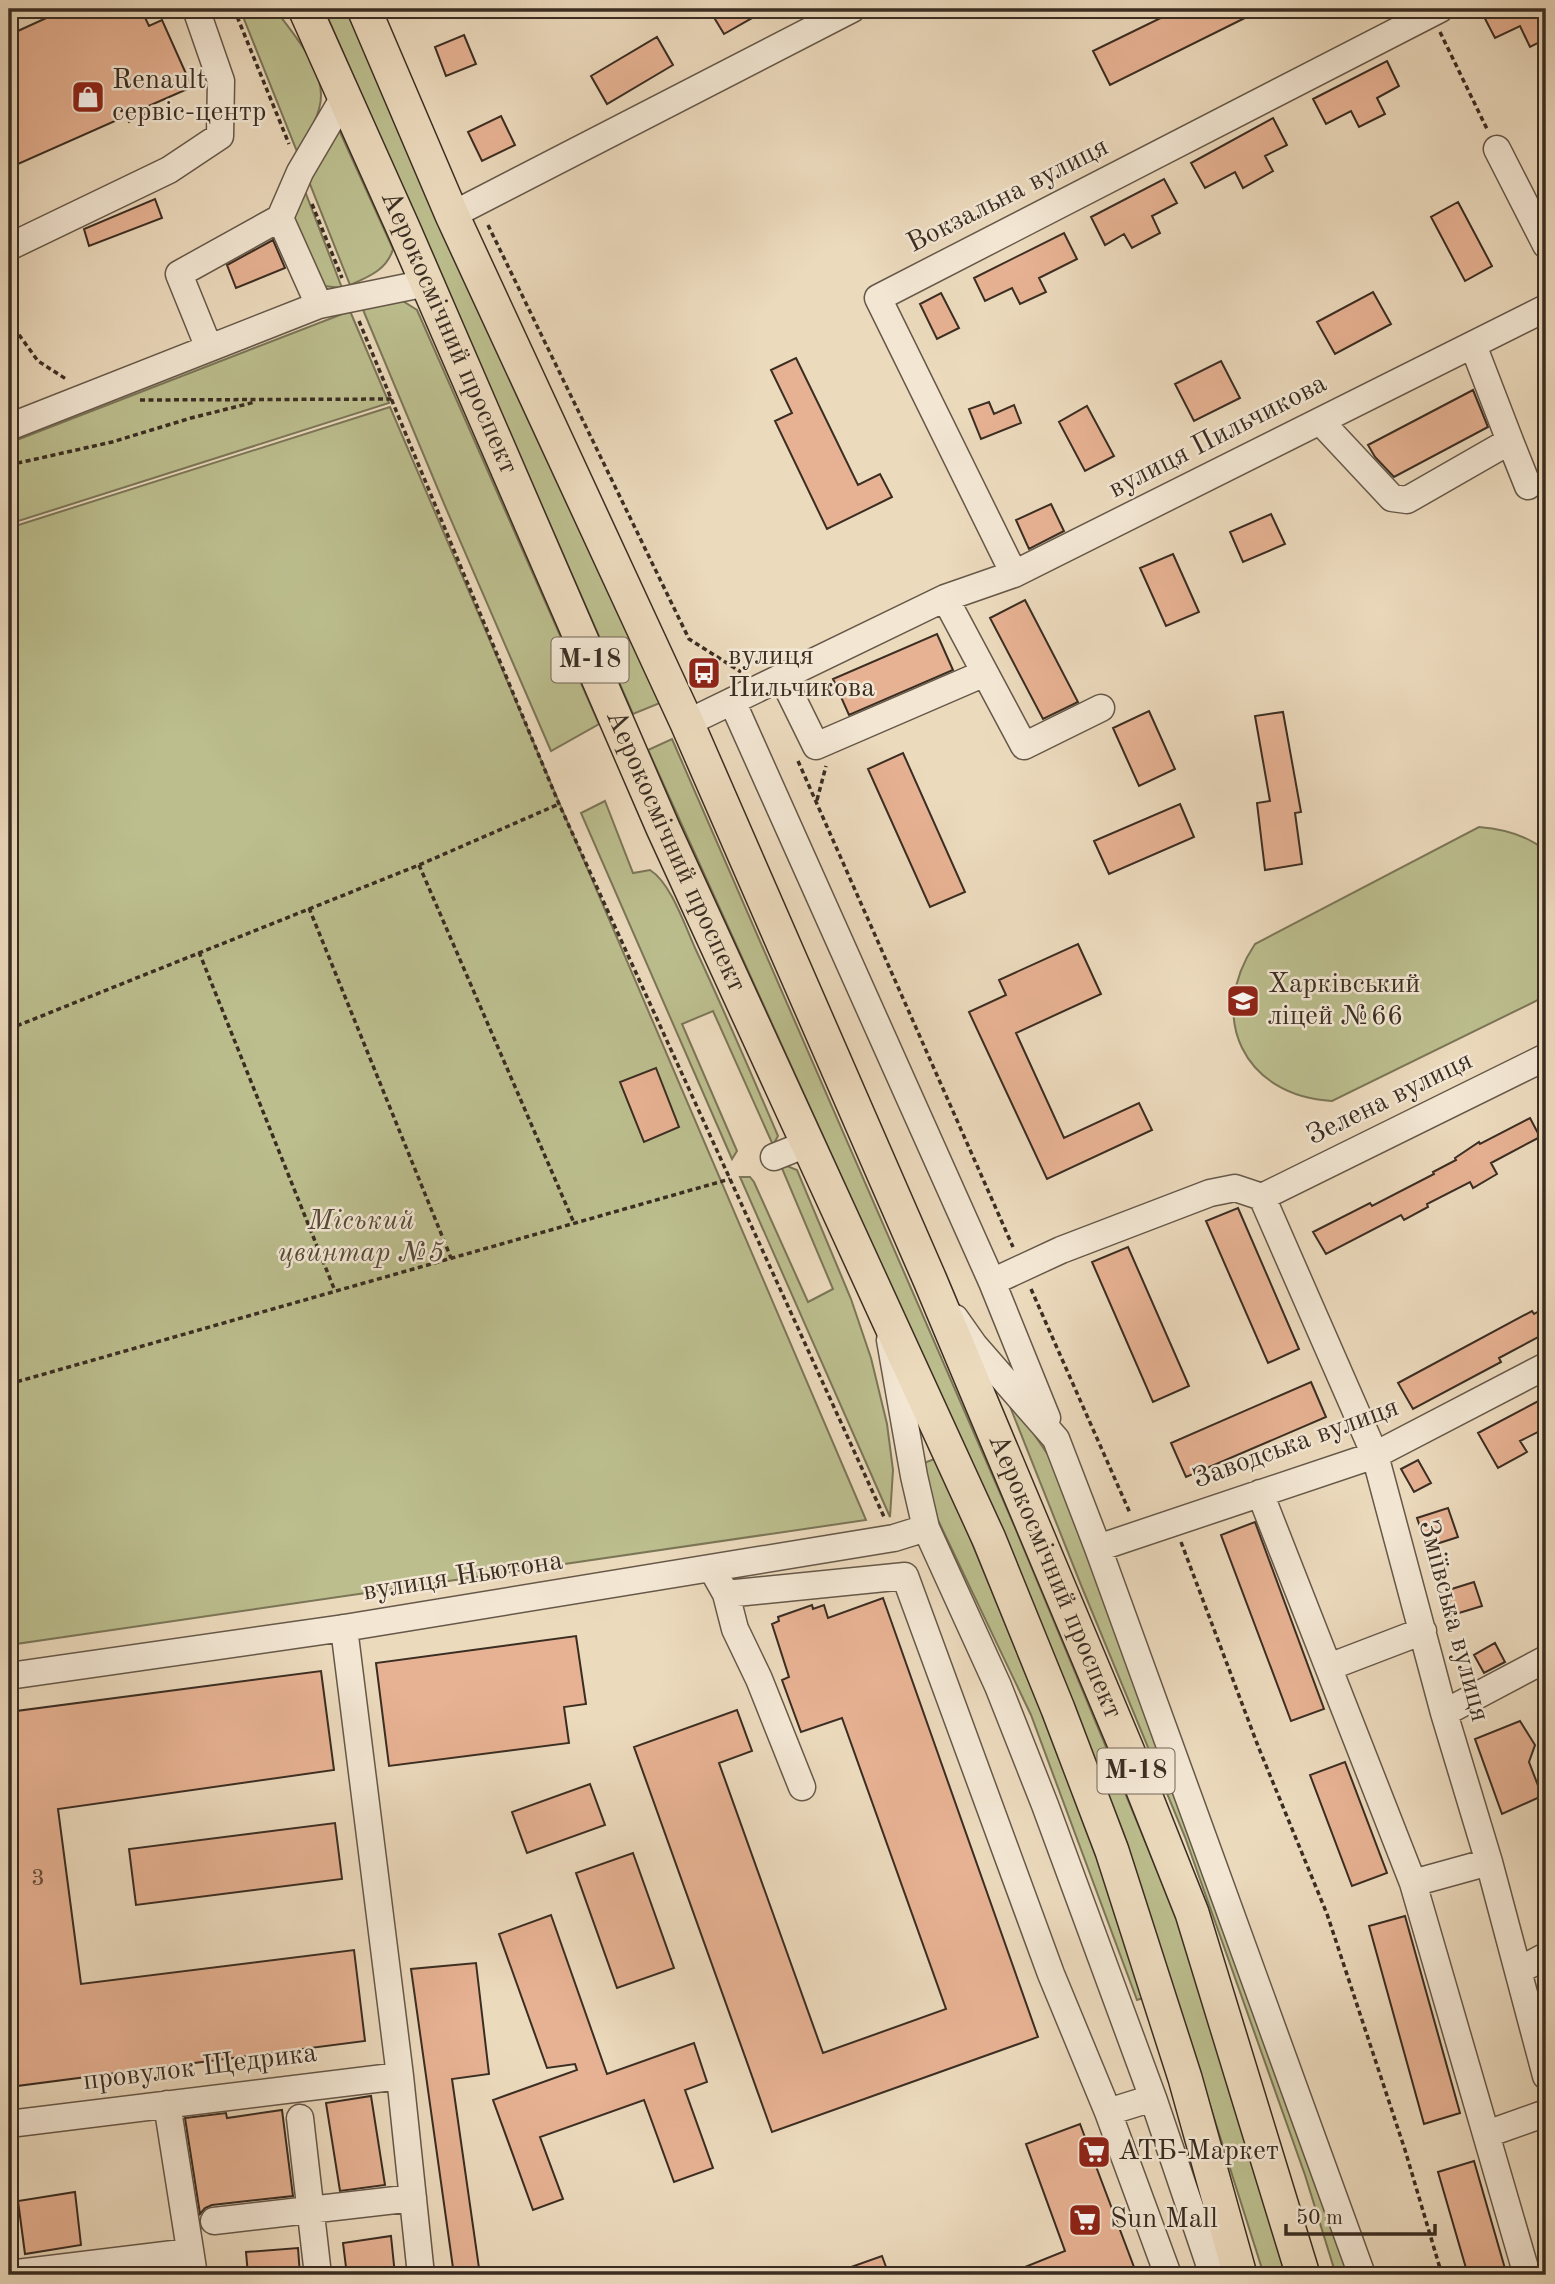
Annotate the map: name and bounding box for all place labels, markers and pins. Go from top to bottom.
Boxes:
place label: Renault сервіс-центр [112,67,266,127]
shop icon: Renault сервіс-центр [69,78,107,116]
place label: вулиця Пильчикова [728,643,875,703]
bus stop icon: вулиця Пильчикова [685,654,723,692]
place label: Харківський ліцей №66 [1268,971,1420,1031]
school or university icon: Харківський ліцей №66 [1224,982,1262,1020]
supermarket icon: АТБ-Маркет [1075,2133,1113,2171]
place label: АТБ-Маркет [1118,2138,1279,2166]
supermarket icon: Sun Mall [1066,2201,1104,2239]
place label: Sun Mall [1110,2206,1218,2234]

